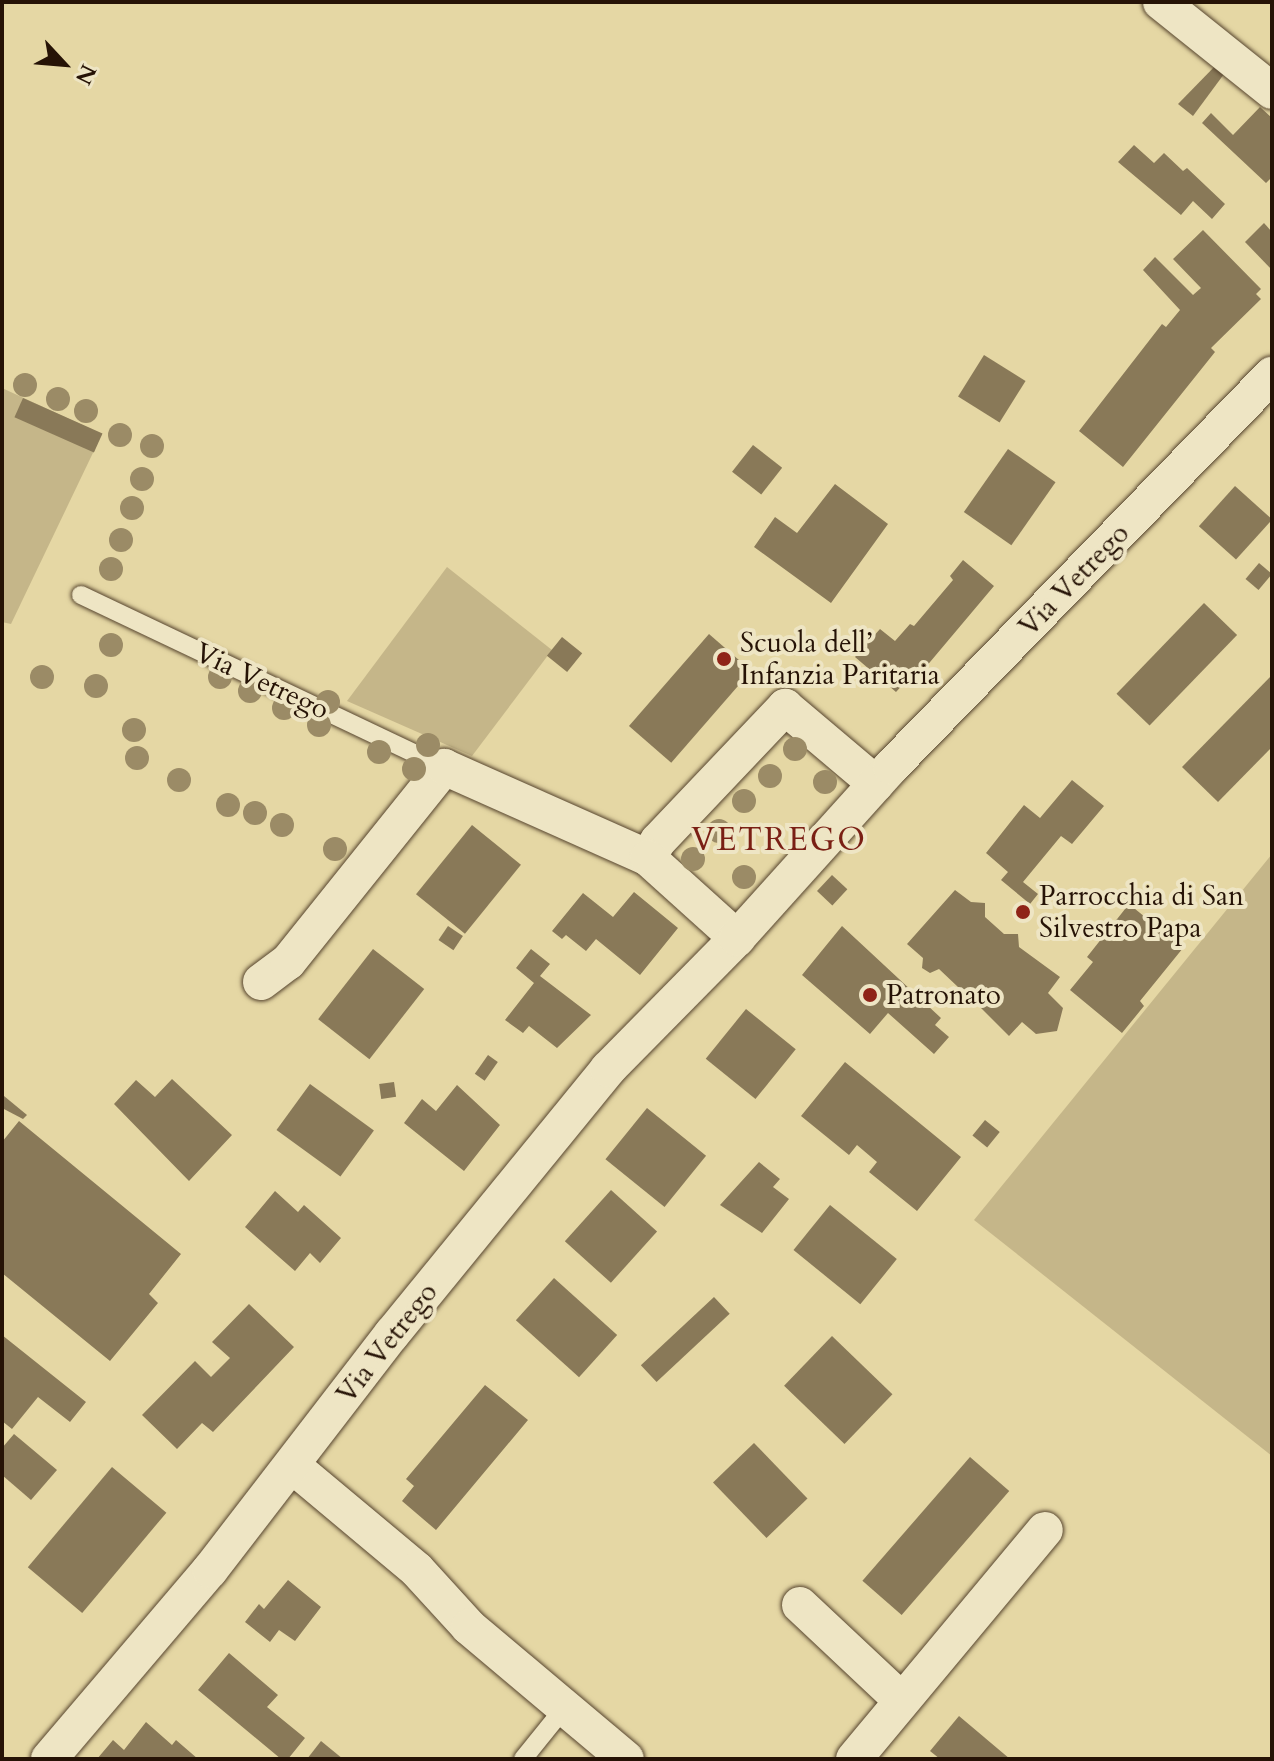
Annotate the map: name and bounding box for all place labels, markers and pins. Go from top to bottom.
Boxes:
place label: Scuola dell’ Infanzia Paritaria [740,626,940,692]
marker: Scuola dell’ Infanzia Paritaria [715,650,733,668]
place label: Parrocchia di San Silvestro Papa [1039,879,1244,945]
marker: Parrocchia di San Silvestro Papa [1014,903,1032,921]
place label: Patronato [886,978,1001,1012]
marker: Patronato [861,986,879,1004]

